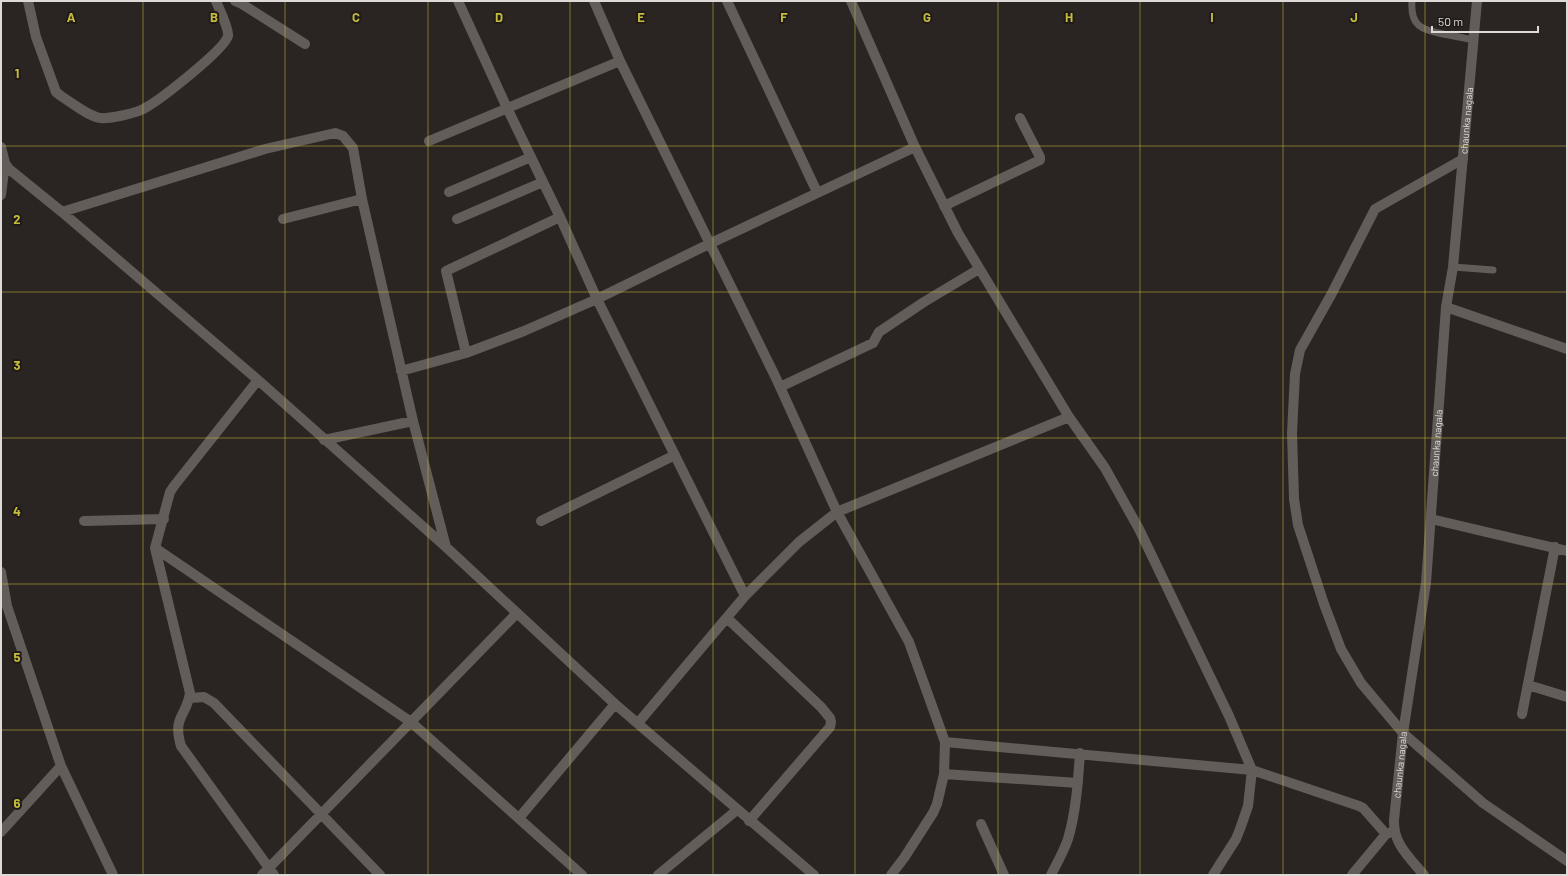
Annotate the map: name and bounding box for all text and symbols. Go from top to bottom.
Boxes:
scale bar [1432,8,1538,34]
text: A [67,9,76,25]
text: B [210,9,218,25]
text: C [352,9,360,25]
text: D [495,9,503,25]
text: E [637,9,645,25]
text: F [780,9,788,25]
text: G [923,9,931,25]
text: H [1065,9,1073,25]
text: I [1210,9,1214,25]
text: J [1350,9,1358,25]
text: 50 m [1438,14,1463,28]
text: 1 [15,65,19,81]
street label: chaunka nagala [1457,87,1475,154]
text: 2 [13,211,21,227]
text: 3 [13,357,21,373]
street label: chaunka nagala [1428,409,1445,477]
text: 4 [13,503,21,519]
text: 5 [13,649,21,665]
street label: chaunka nagala [1390,731,1409,799]
text: 6 [14,795,21,811]

